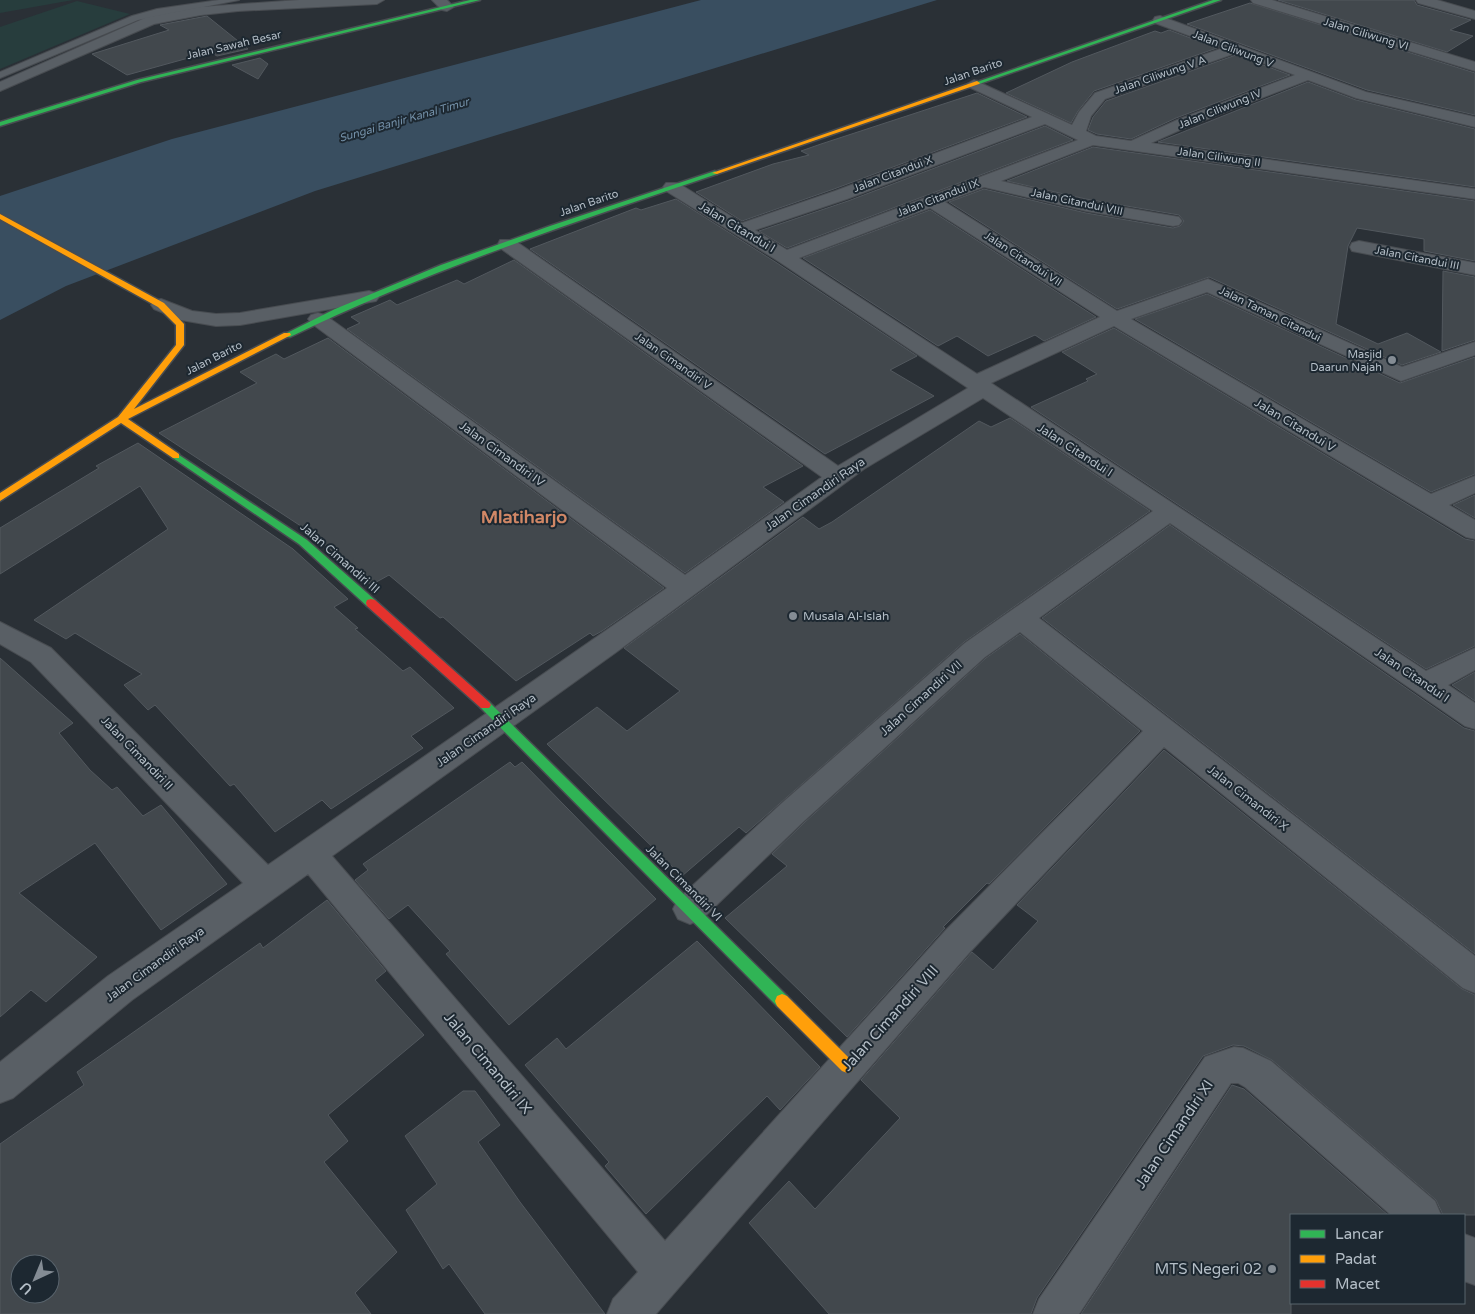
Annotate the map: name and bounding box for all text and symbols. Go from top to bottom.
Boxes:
street label: Jalan Ciliwung VI [1322,15,1410,53]
street label: Jalan Sawah Besar [186,28,283,62]
street label: Jalan Ciliwung V [1191,28,1275,70]
street label: Jalan Ciliwung V A [1112,53,1208,97]
street label: Jalan Barito [942,56,1004,88]
street label: Jalan Ciliwung IV [1177,86,1264,132]
water label: Sungai Banjir Kanal Timur [338,95,472,145]
street label: Jalan Ciliwung II [1177,145,1261,169]
street label: Jalan Citandui X [852,153,934,195]
street label: Jalan Citandui IX [895,176,981,220]
street label: Jalan Citandui VIII [1030,186,1124,218]
street label: Jalan Barito [558,187,620,219]
street label: Jalan Citandui I [696,199,778,255]
street label: Jalan Citandui VII [982,229,1064,289]
street label: Jalan Citandui III [1374,243,1460,273]
street label: Jalan Taman Citandui [1217,284,1323,344]
street label: Jalan Cimandiri V [632,330,714,392]
street label: Jalan Barito [184,338,245,378]
place label: Masjid Daarun Najah [1310,348,1382,374]
marker: Masjid Daarun Najah [1386,354,1398,366]
street label: Jalan Citandui V [1252,395,1339,455]
street label: Jalan Cimandiri IV [457,418,548,490]
street label: Jalan Citandui I [1035,420,1115,480]
street label: Jalan Cimandiri Raya [762,454,868,534]
district label: Mlatiharjo [481,506,567,528]
street label: Jalan Cimandiri III [298,520,382,596]
place label: Musala Al-Islah [803,609,889,623]
marker: Musala Al-Islah [787,610,799,622]
street label: Jalan Citandui I [1372,645,1452,705]
street label: Jalan Cimandiri VII [877,658,965,738]
street label: Jalan Cimandiri Raya [433,690,539,770]
street label: Jalan Cimandiri II [98,713,176,793]
street label: Jalan Cimandiri X [1205,762,1291,834]
street label: Jalan Cimandiri VI [643,842,725,924]
street label: Jalan Cimandiri Raya [103,924,207,1004]
street label: Jalan Cimandiri VIII [838,961,942,1075]
street label: Jalan Cimandiri IX [440,1009,536,1117]
street label: Jalan Cimandiri XI [1131,1076,1217,1192]
legend [1290,1214,1465,1304]
text: Lancar [1335,1225,1384,1243]
text: Padat [1335,1250,1377,1268]
north arrow [10,1254,60,1304]
place label: MTS Negeri 02 [1155,1260,1262,1278]
marker: MTS Negeri 02 [1266,1263,1278,1275]
text: Macet [1335,1275,1380,1293]
text: U [17,1278,36,1298]

